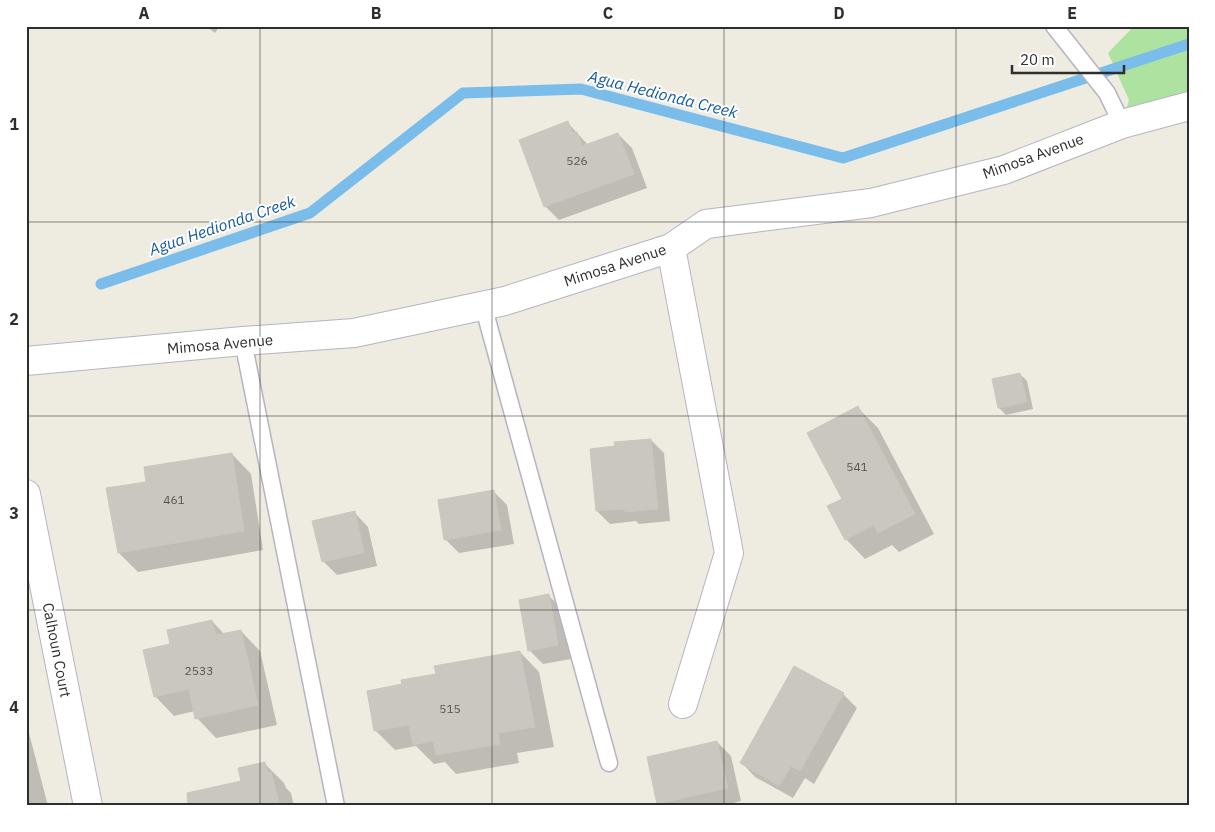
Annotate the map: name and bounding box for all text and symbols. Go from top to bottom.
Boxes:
text: A [139,3,150,23]
text: B [371,3,382,23]
text: C [603,3,613,23]
text: D [833,3,845,23]
text: E [1067,3,1077,23]
scale bar [1012,42,1125,74]
text: 20 m [1020,50,1055,69]
water label: Agua Hedionda Creek [585,66,740,122]
text: 1 [9,114,19,134]
street label: Mimosa Avenue [980,129,1086,183]
house number: 526 [566,153,588,168]
water label: Agua Hedionda Creek [145,190,298,260]
street label: Mimosa Avenue [561,240,669,290]
text: 2 [9,309,19,329]
street label: Mimosa Avenue [166,330,274,358]
house number: 541 [846,459,868,474]
house number: 461 [163,492,185,507]
text: 3 [9,503,19,523]
street label: Calhoun Court [39,601,75,699]
house number: 2533 [185,663,213,678]
text: 4 [9,697,19,717]
house number: 515 [439,701,461,716]

